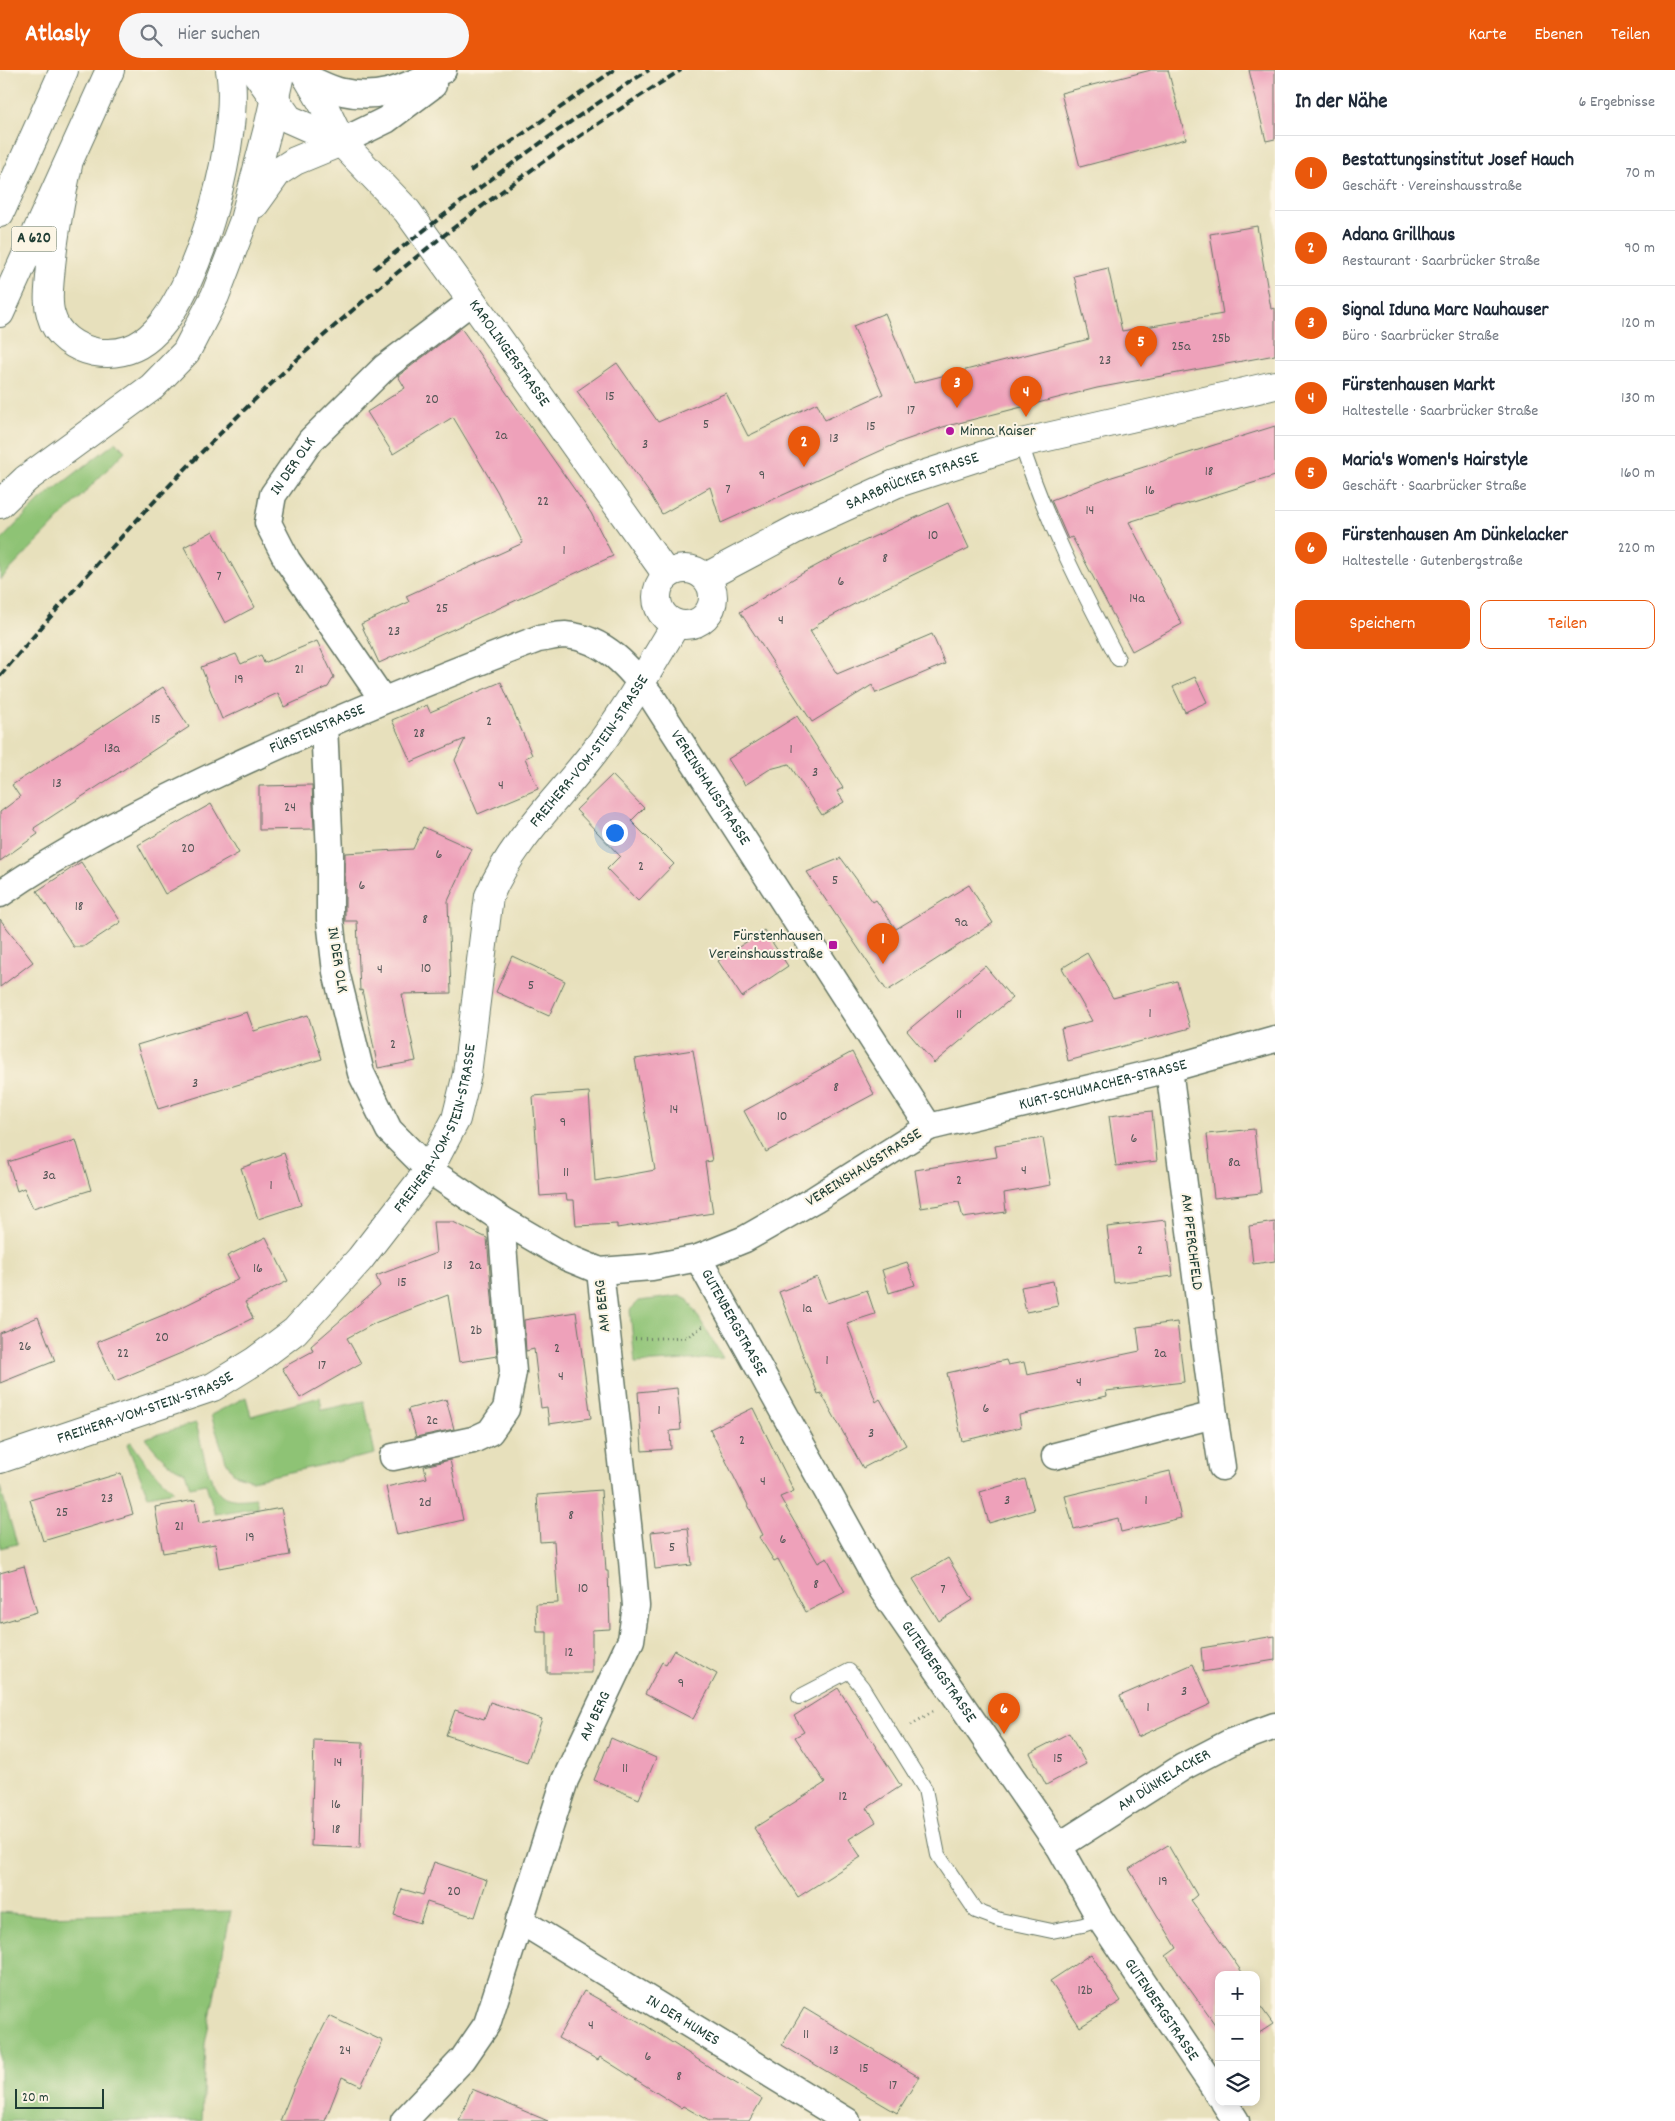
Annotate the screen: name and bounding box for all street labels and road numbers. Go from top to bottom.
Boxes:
road number: A 620 [12,226,56,252]
street label: KAROLINGERSTRASSE [463,295,556,412]
street label: IN DER OLK [265,432,321,500]
street label: SAARBRÜCKER STRASSE [842,446,982,516]
street label: FREIHERR-VOM-STEIN-STRASSE [524,670,655,832]
street label: FÜRSTENSTRASSE [266,698,369,760]
street label: VEREINSHAUSSTRASSE [665,726,756,851]
street label: IN DER OLK [320,925,354,995]
street label: FREIHERR-VOM-STEIN-STRASSE [388,1042,482,1218]
street label: KURT-SCHUMACHER-STRASSE [1017,1053,1190,1116]
street label: VEREINSHAUSSTRASSE [802,1123,927,1213]
street label: AM PFERCHFELD [1174,1193,1208,1291]
street label: GUTENBERGSTRASSE [695,1265,773,1381]
street label: AM BERG [589,1279,617,1333]
street label: FREIHERR-VOM-STEIN-STRASSE [54,1365,239,1450]
street label: GUTENBERGSTRASSE [895,1616,983,1728]
street label: AM BERG [574,1687,617,1745]
street label: AM DÜNKELACKER [1113,1743,1215,1817]
street label: GUTENBERGSTRASSE [1118,1954,1205,2066]
street label: IN DER HUMES [641,1989,724,2052]

